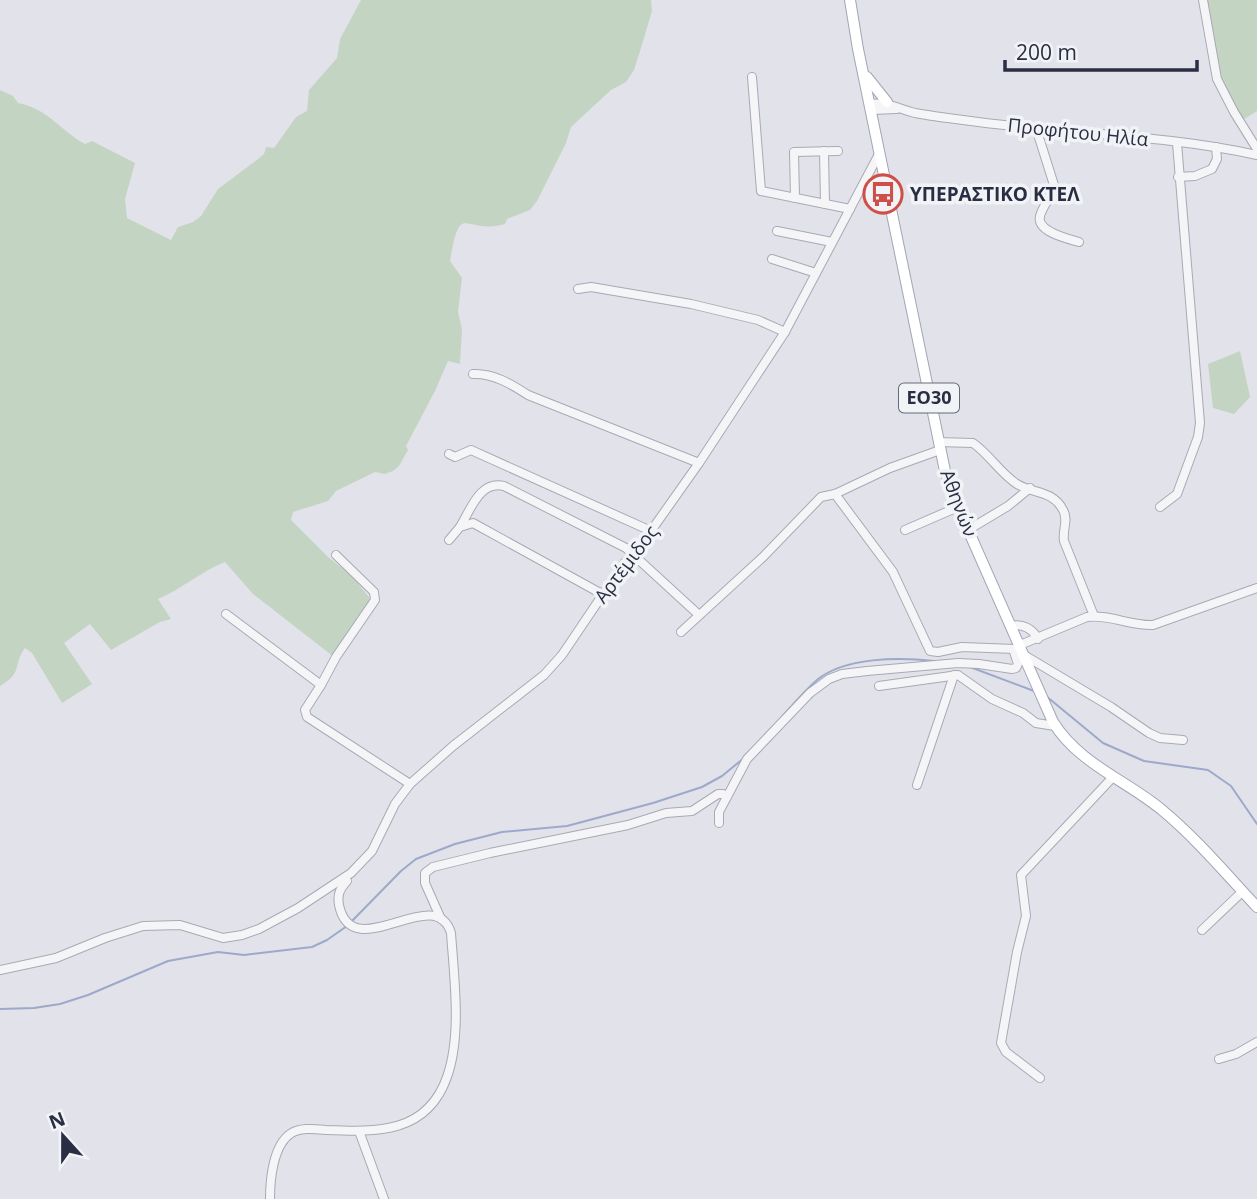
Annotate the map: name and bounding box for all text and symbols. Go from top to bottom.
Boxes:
scale bar [1005,28,1198,72]
text: 200 m [1016,38,1077,66]
street label: Προφήτου Ηλία [1006,112,1150,152]
bus stop icon: ΥΠΕΡΑΣΤΙΚΟ ΚΤΕΛ [862,173,904,215]
place label: ΥΠΕΡΑΣΤΙΚΟ ΚΤΕΛ [910,181,1080,207]
road number: ΕΟ30 [899,384,959,412]
street label: Αθηνών [934,466,984,540]
street label: Αρτέμιδος [588,520,664,608]
north arrow [28,1101,98,1171]
text: N [45,1105,69,1135]

